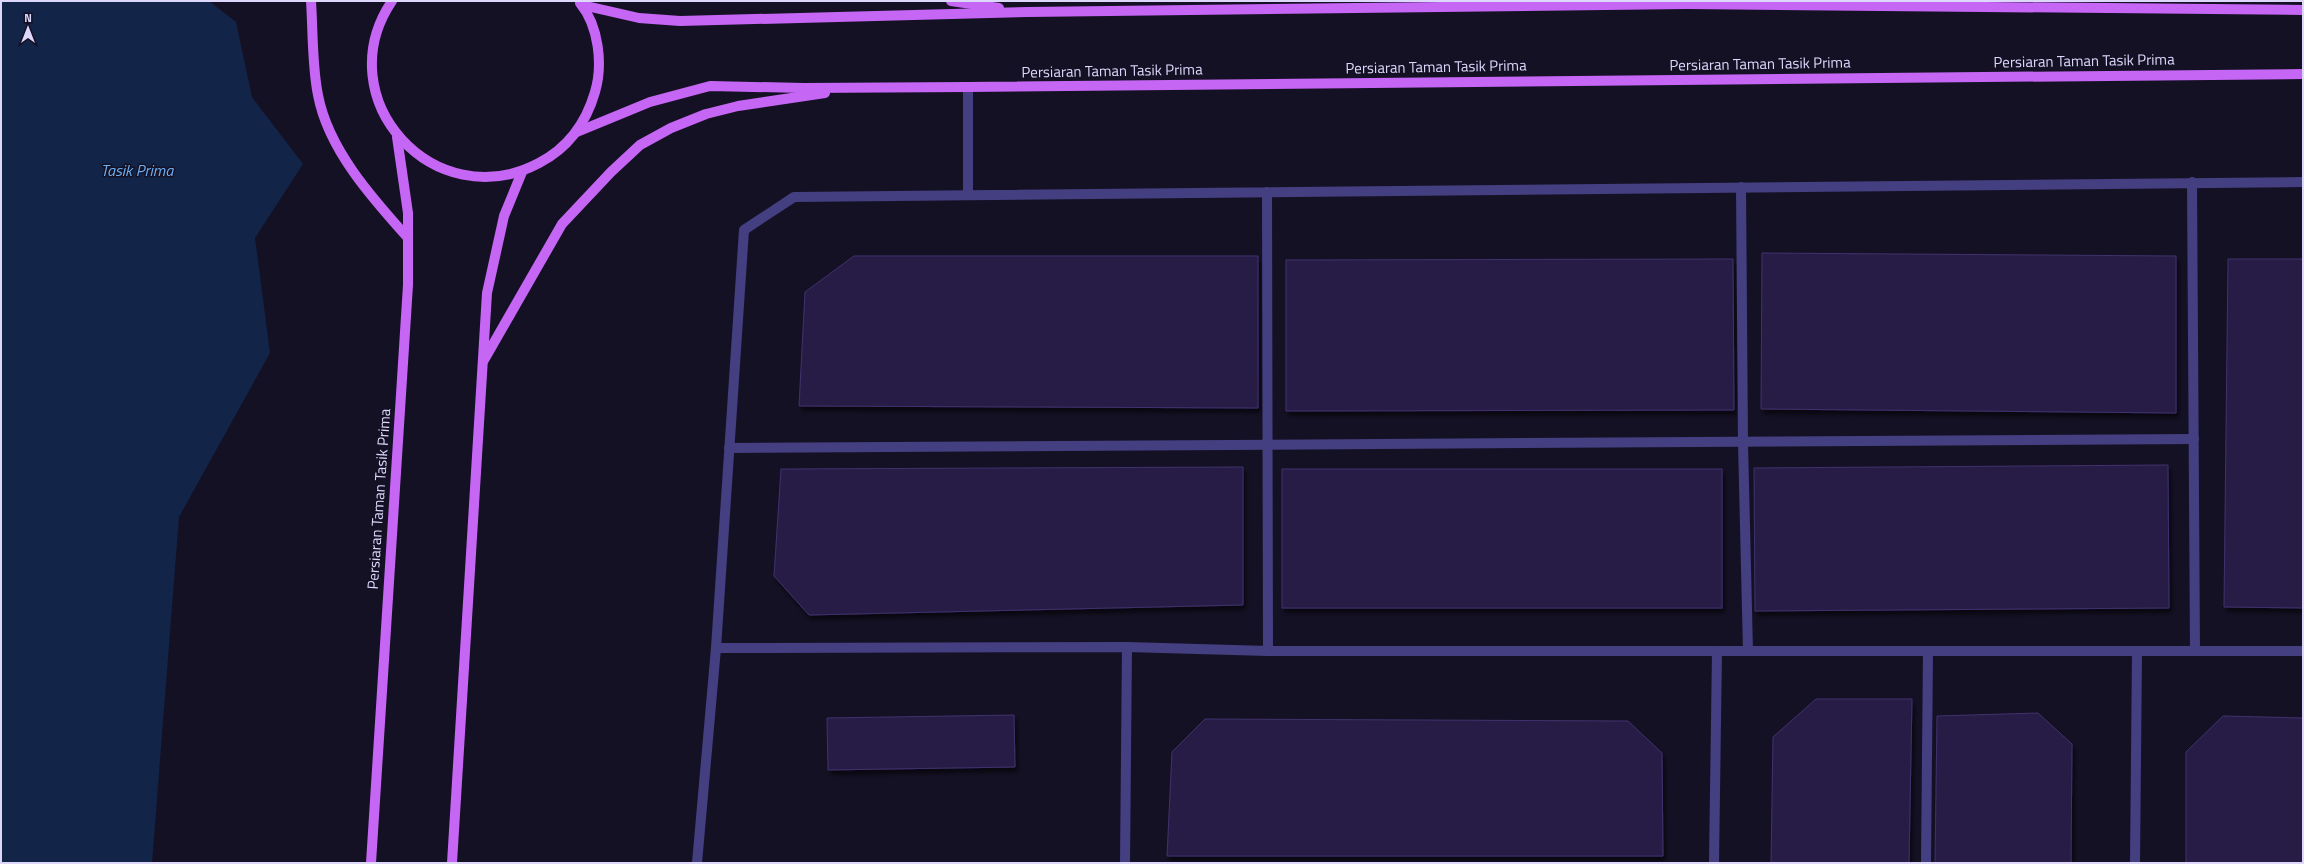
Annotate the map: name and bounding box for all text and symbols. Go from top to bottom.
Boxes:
north arrow [8,8,48,48]
text: N [24,10,32,26]
street label: Persiaran Taman Tasik Prima [1993,47,2175,74]
street label: Persiaran Taman Tasik Prima [1669,50,1851,77]
street label: Persiaran Taman Tasik Prima [1345,53,1527,80]
street label: Persiaran Taman Tasik Prima [1021,57,1203,84]
water label: Tasik Prima [101,158,174,182]
street label: Persiaran Taman Tasik Prima [361,407,396,590]

